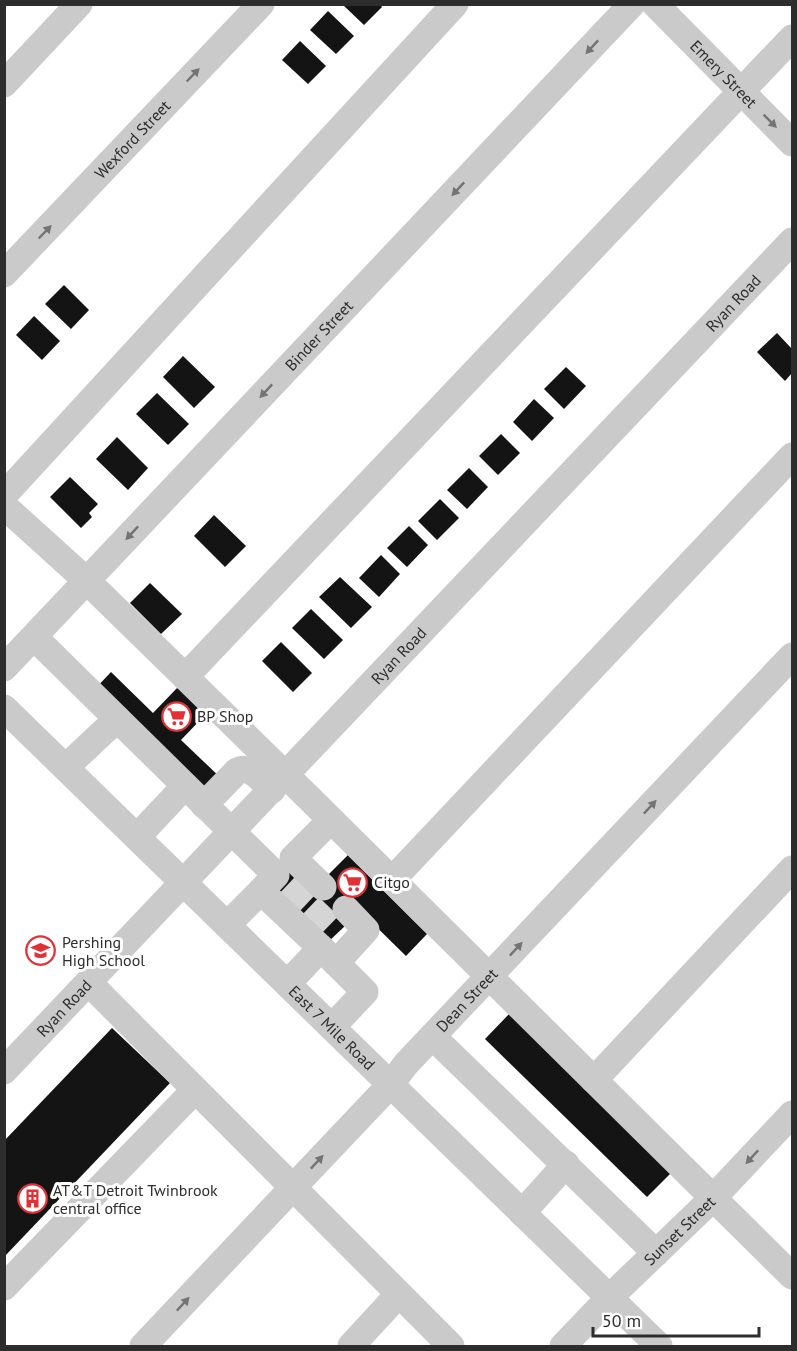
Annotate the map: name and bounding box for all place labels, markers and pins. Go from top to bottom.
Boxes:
supermarket icon: BP Shop [160,700,192,732]
place label: BP Shop [197,706,253,726]
supermarket icon: Citgo [337,866,369,898]
place label: Citgo [374,872,410,892]
place label: Pershing High School [62,932,145,970]
school or university icon: Pershing High School [25,935,57,967]
place label: AT&T Detroit Twinbrook central office [53,1180,218,1218]
building icon: AT&T Detroit Twinbrook central office [16,1183,48,1215]

